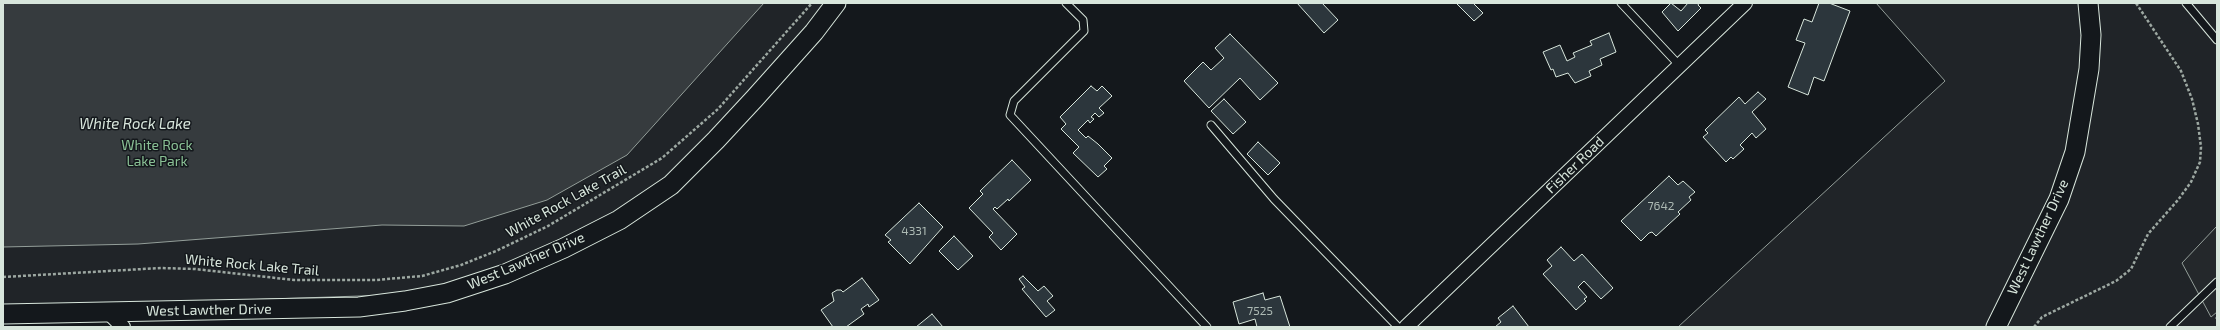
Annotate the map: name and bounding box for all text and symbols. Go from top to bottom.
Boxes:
water label: White Rock Lake [79,115,191,133]
street label: Fisher Road [1542,133,1608,197]
park label: White Rock Lake Park [121,137,193,170]
street label: White Rock Lake Trail [503,161,629,241]
street label: West Lawther Drive [2004,177,2072,297]
house number: 7642 [1647,199,1675,213]
house number: 4331 [901,224,927,238]
street label: West Lawther Drive [465,229,587,293]
street label: White Rock Lake Trail [184,251,320,279]
street label: West Lawther Drive [146,301,272,319]
house number: 7525 [1247,304,1273,318]

